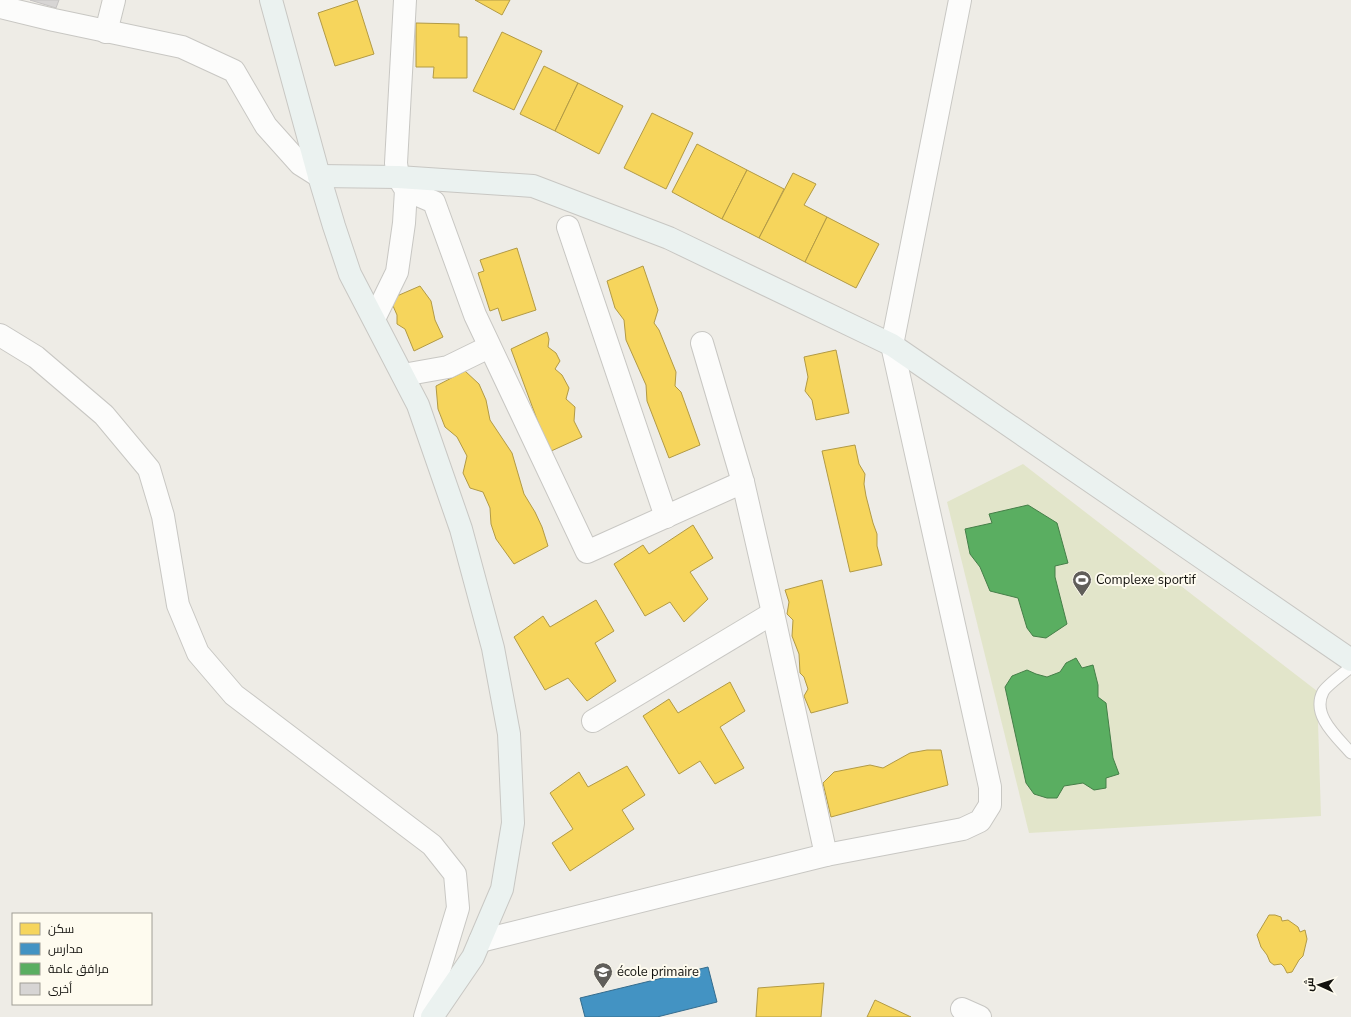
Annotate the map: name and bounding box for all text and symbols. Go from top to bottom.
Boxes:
sports icon: Complexe sportif [1071,569,1093,597]
place label: Complexe sportif [1096,571,1196,589]
legend [12,913,152,1005]
text: سكن [48,921,74,937]
text: مدارس [48,941,83,957]
text: مرافق عامة [48,961,109,977]
school or university icon: école primaire [592,961,614,989]
place label: école primaire [617,963,699,981]
north arrow [1299,965,1339,1005]
text: ش [1302,977,1317,992]
text: أخرى [48,981,72,997]

